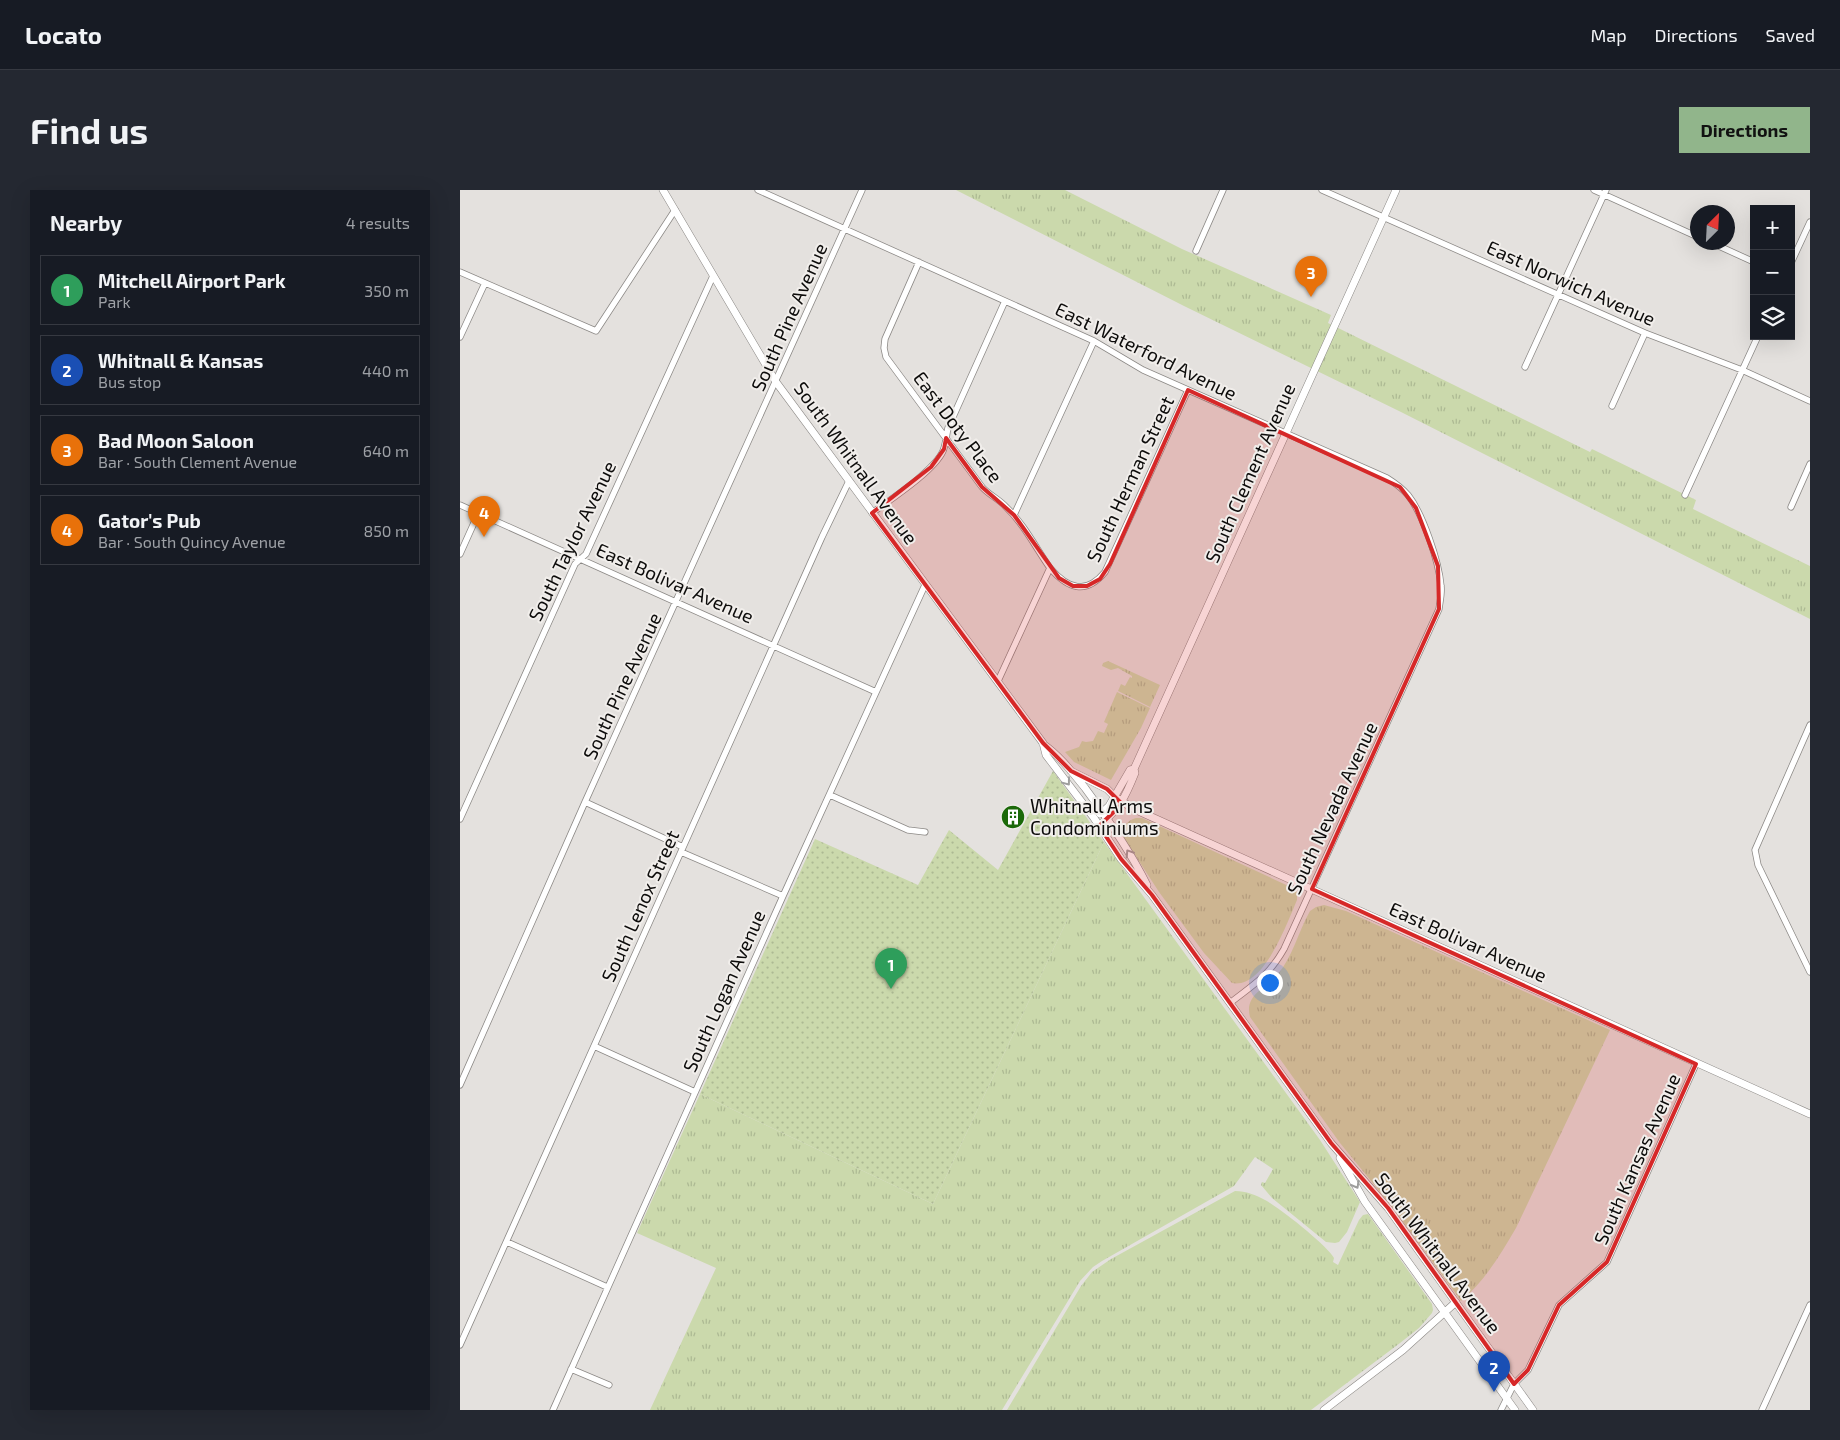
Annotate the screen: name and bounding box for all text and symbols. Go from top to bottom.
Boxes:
text: Locato [25,20,102,49]
text: Map [1590,24,1627,46]
text: Directions [1655,24,1738,46]
text: Saved [1766,24,1815,46]
button: Directions [1679,107,1810,153]
text: Find us [30,109,148,151]
north arrow [1690,205,1735,250]
map controls [1750,205,1795,340]
button: + [1750,205,1795,250]
text: Nearby [50,210,122,235]
text: 4 results [346,213,410,232]
street label: East Norwich Avenue [1483,235,1659,330]
street label: South Pine Avenue [746,239,831,394]
button: − [1750,250,1795,295]
pin: 3 [1295,256,1327,297]
text: Mitchell Airport Park [98,269,286,292]
text: 1 [64,281,70,300]
text: 350 m [364,281,409,300]
text: Park [98,292,131,311]
button: layers [1750,295,1795,340]
street label: East Waterford Avenue [1052,297,1241,404]
text: Whitnall & Kansas [98,349,263,372]
text: 2 [62,361,72,380]
text: 440 m [362,361,409,380]
street label: East Doty Place [909,367,1008,487]
text: Bus stop [98,372,161,391]
street label: South Whitnall Avenue [790,377,923,548]
street label: South Clement Avenue [1200,379,1300,566]
street label: South Herman Street [1081,392,1178,565]
text: Bad Moon Saloon [98,429,254,452]
text: 3 [62,441,72,460]
text: 640 m [363,441,409,460]
text: Bar · South Clement Avenue [98,452,297,471]
street label: South Taylor Avenue [523,457,620,625]
pin: 4 [468,496,500,537]
text: Gator's Pub [98,509,201,532]
text: 4 [62,521,72,540]
text: 850 m [363,521,409,540]
text: Bar · South Quincy Avenue [98,532,286,551]
street label: East Bolivar Avenue [593,537,758,628]
street label: South Pine Avenue [577,609,666,763]
street label: South Nevada Avenue [1282,718,1382,898]
one-way arrow [1061,776,1069,785]
place label: Whitnall Arms Condominiums [1030,794,1159,839]
building icon: Whitnall Arms Condominiums [1000,804,1026,830]
street label: South Lenox Street [596,826,683,985]
one-way arrow [1126,849,1135,858]
street label: East Bolivar Avenue [1386,896,1551,987]
street label: South Logan Avenue [677,906,770,1075]
pin: 1 [875,948,907,989]
your location [1257,970,1283,996]
street label: South Kansas Avenue [1588,1070,1685,1248]
street label: South Whitnall Avenue [1370,1168,1506,1338]
one-way arrow [1349,1180,1359,1189]
pin: 2 [1478,1351,1510,1392]

